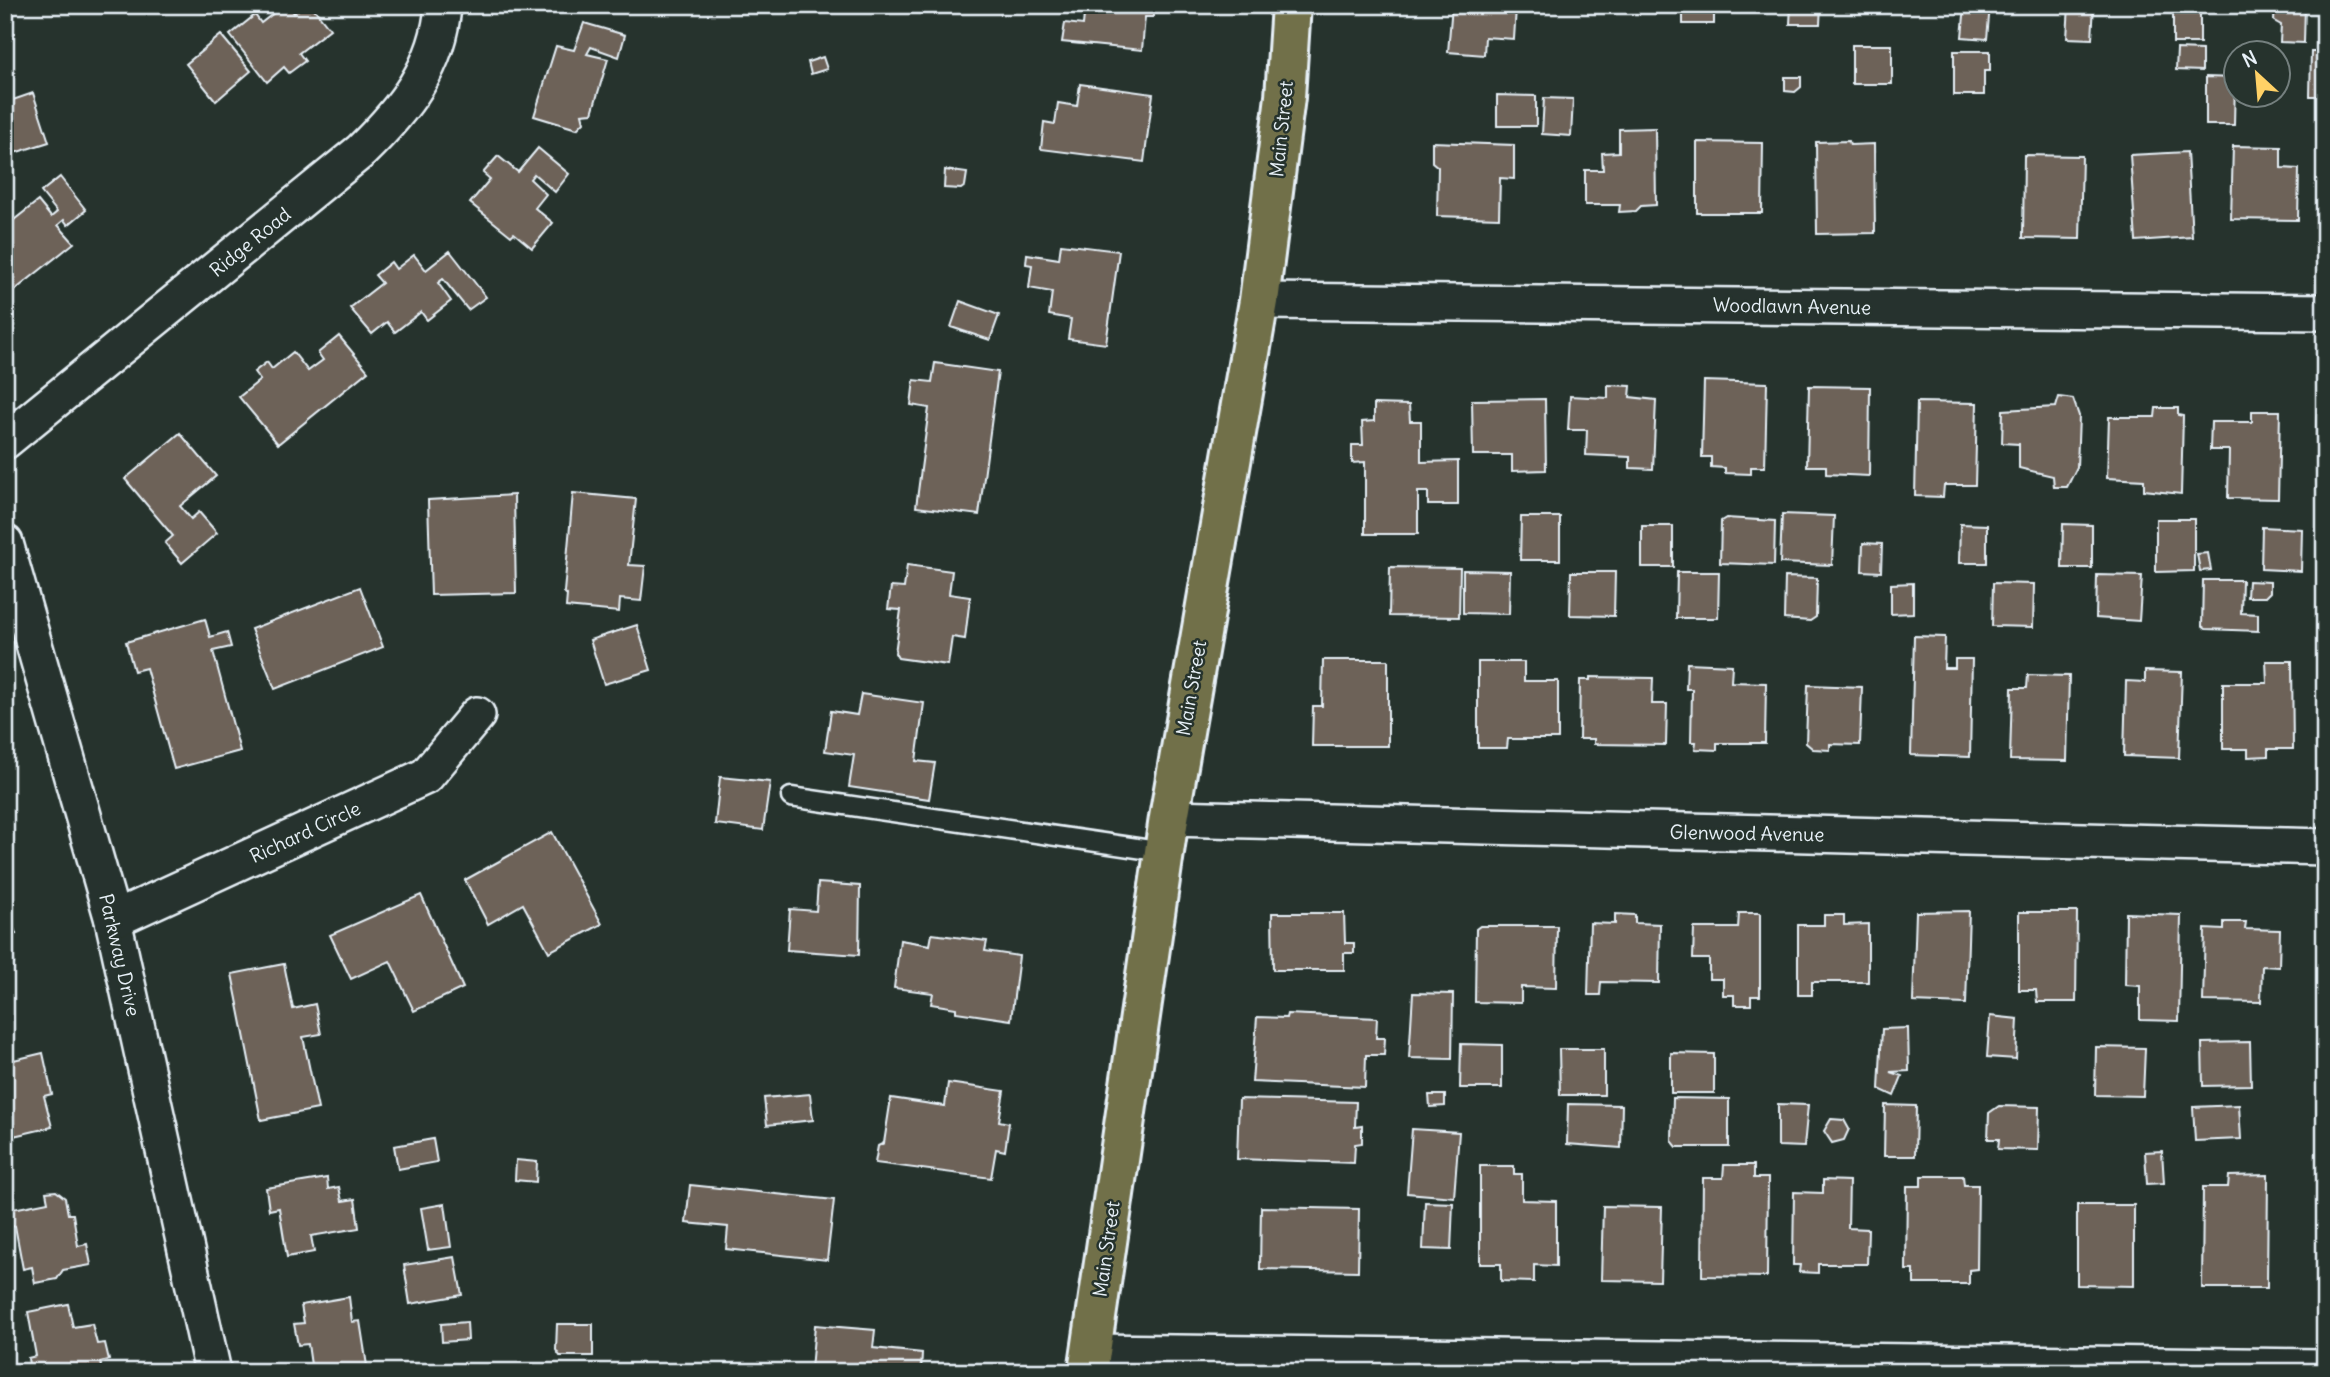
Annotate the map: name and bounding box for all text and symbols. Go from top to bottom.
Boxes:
north arrow [2222,38,2292,108]
text: N [2238,45,2261,72]
street label: Main Street [1264,80,1298,178]
street label: Ridge Road [205,202,295,282]
street label: Woodlawn Avenue [1713,293,1871,319]
street label: Main Street [1171,638,1211,738]
street label: Richard Circle [246,796,364,868]
street label: Glenwood Avenue [1669,820,1825,846]
street label: Parkway Drive [94,891,146,1019]
street label: Main Street [1087,1199,1125,1299]

